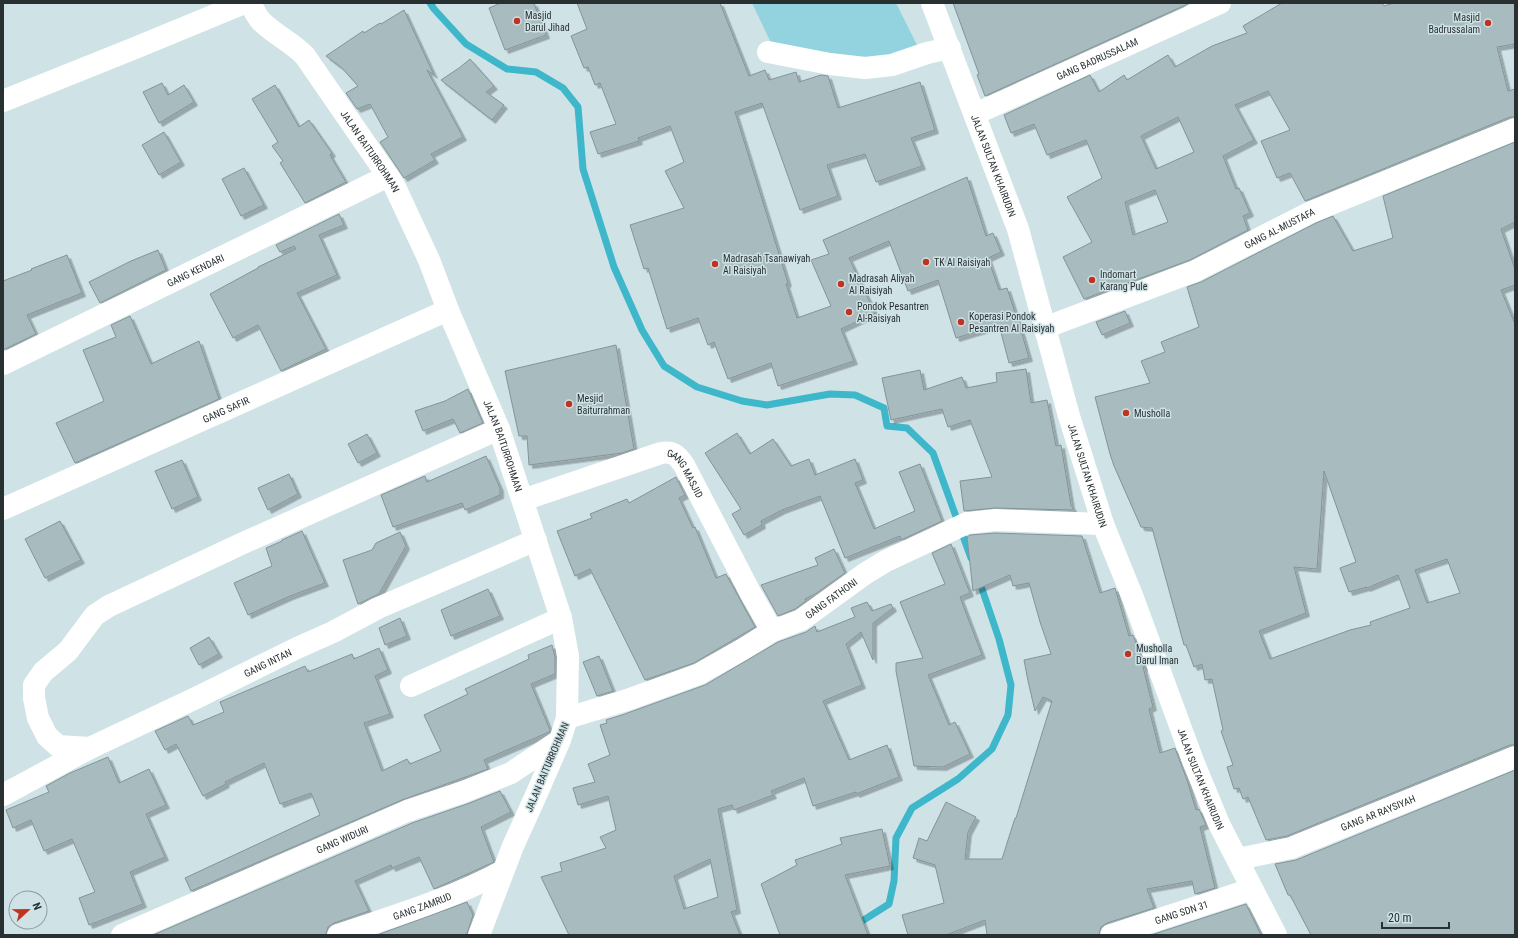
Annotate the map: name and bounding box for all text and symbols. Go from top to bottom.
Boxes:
place label: Masjid Darul Jihad [525,10,570,33]
place label: Masjid Badrussalam [1428,12,1480,35]
marker: Masjid Darul Jihad [512,16,522,26]
marker: Masjid Badrussalam [1483,18,1493,28]
street label: GANG BADRUSSALAM [1055,35,1140,82]
street label: JALAN BAITURROHMAN [339,108,402,194]
street label: JALAN SULTAN KHAIRUDIN [969,113,1018,218]
street label: GANG AL-MUSTAFA [1242,206,1316,251]
street label: GANG KENDARI [165,252,226,289]
place label: Madrasah Tsanawiyah Al Raisiyah [723,253,811,276]
marker: TK Al Raisiyah [921,257,931,267]
place label: TK Al Raisiyah [934,257,990,268]
marker: Madrasah Tsanawiyah Al Raisiyah [710,259,720,269]
place label: Indomart Karang Pule [1100,269,1148,292]
place label: Madrasah Aliyah Al Raisiyah [849,273,915,296]
marker: Indomart Karang Pule [1087,275,1097,285]
marker: Madrasah Aliyah Al Raisiyah [836,279,846,289]
place label: Pondok Pesantren Al-Raisiyah [857,301,929,324]
marker: Pondok Pesantren Al-Raisiyah [844,307,854,317]
place label: Koperasi Pondok Pesantren Al Raisiyah [969,311,1055,334]
marker: Koperasi Pondok Pesantren Al Raisiyah [956,317,966,327]
place label: Mesjid Baiturrahman [577,393,630,416]
street label: GANG SAFIR [201,394,251,425]
street label: JALAN BAITURROHMAN [482,398,525,493]
marker: Mesjid Baiturrahman [564,399,574,409]
marker: Musholla [1121,408,1131,418]
place label: Musholla [1134,408,1170,419]
street label: JALAN SULTAN KHAIRUDIN [1066,422,1109,529]
street label: GANG MASJID [666,447,706,500]
street label: GANG FATHONI [803,576,859,621]
place label: Musholla Darul Iman [1136,643,1179,666]
street label: GANG INTAN [242,646,293,679]
marker: Musholla Darul Iman [1123,649,1133,659]
street label: JALAN BAITURROHMAN [523,720,571,814]
street label: JALAN SULTAN KHAIRUDIN [1176,727,1226,832]
street label: GANG AR RAYSIYAH [1339,793,1417,833]
street label: GANG WIDURI [314,823,370,855]
north arrow [8,890,48,930]
street label: GANG ZAMRUD [391,890,453,922]
street label: GANG SDN 31 [1153,898,1209,926]
text: N [30,901,44,912]
scale bar [1382,904,1449,930]
text: 20 m [1388,911,1412,925]

